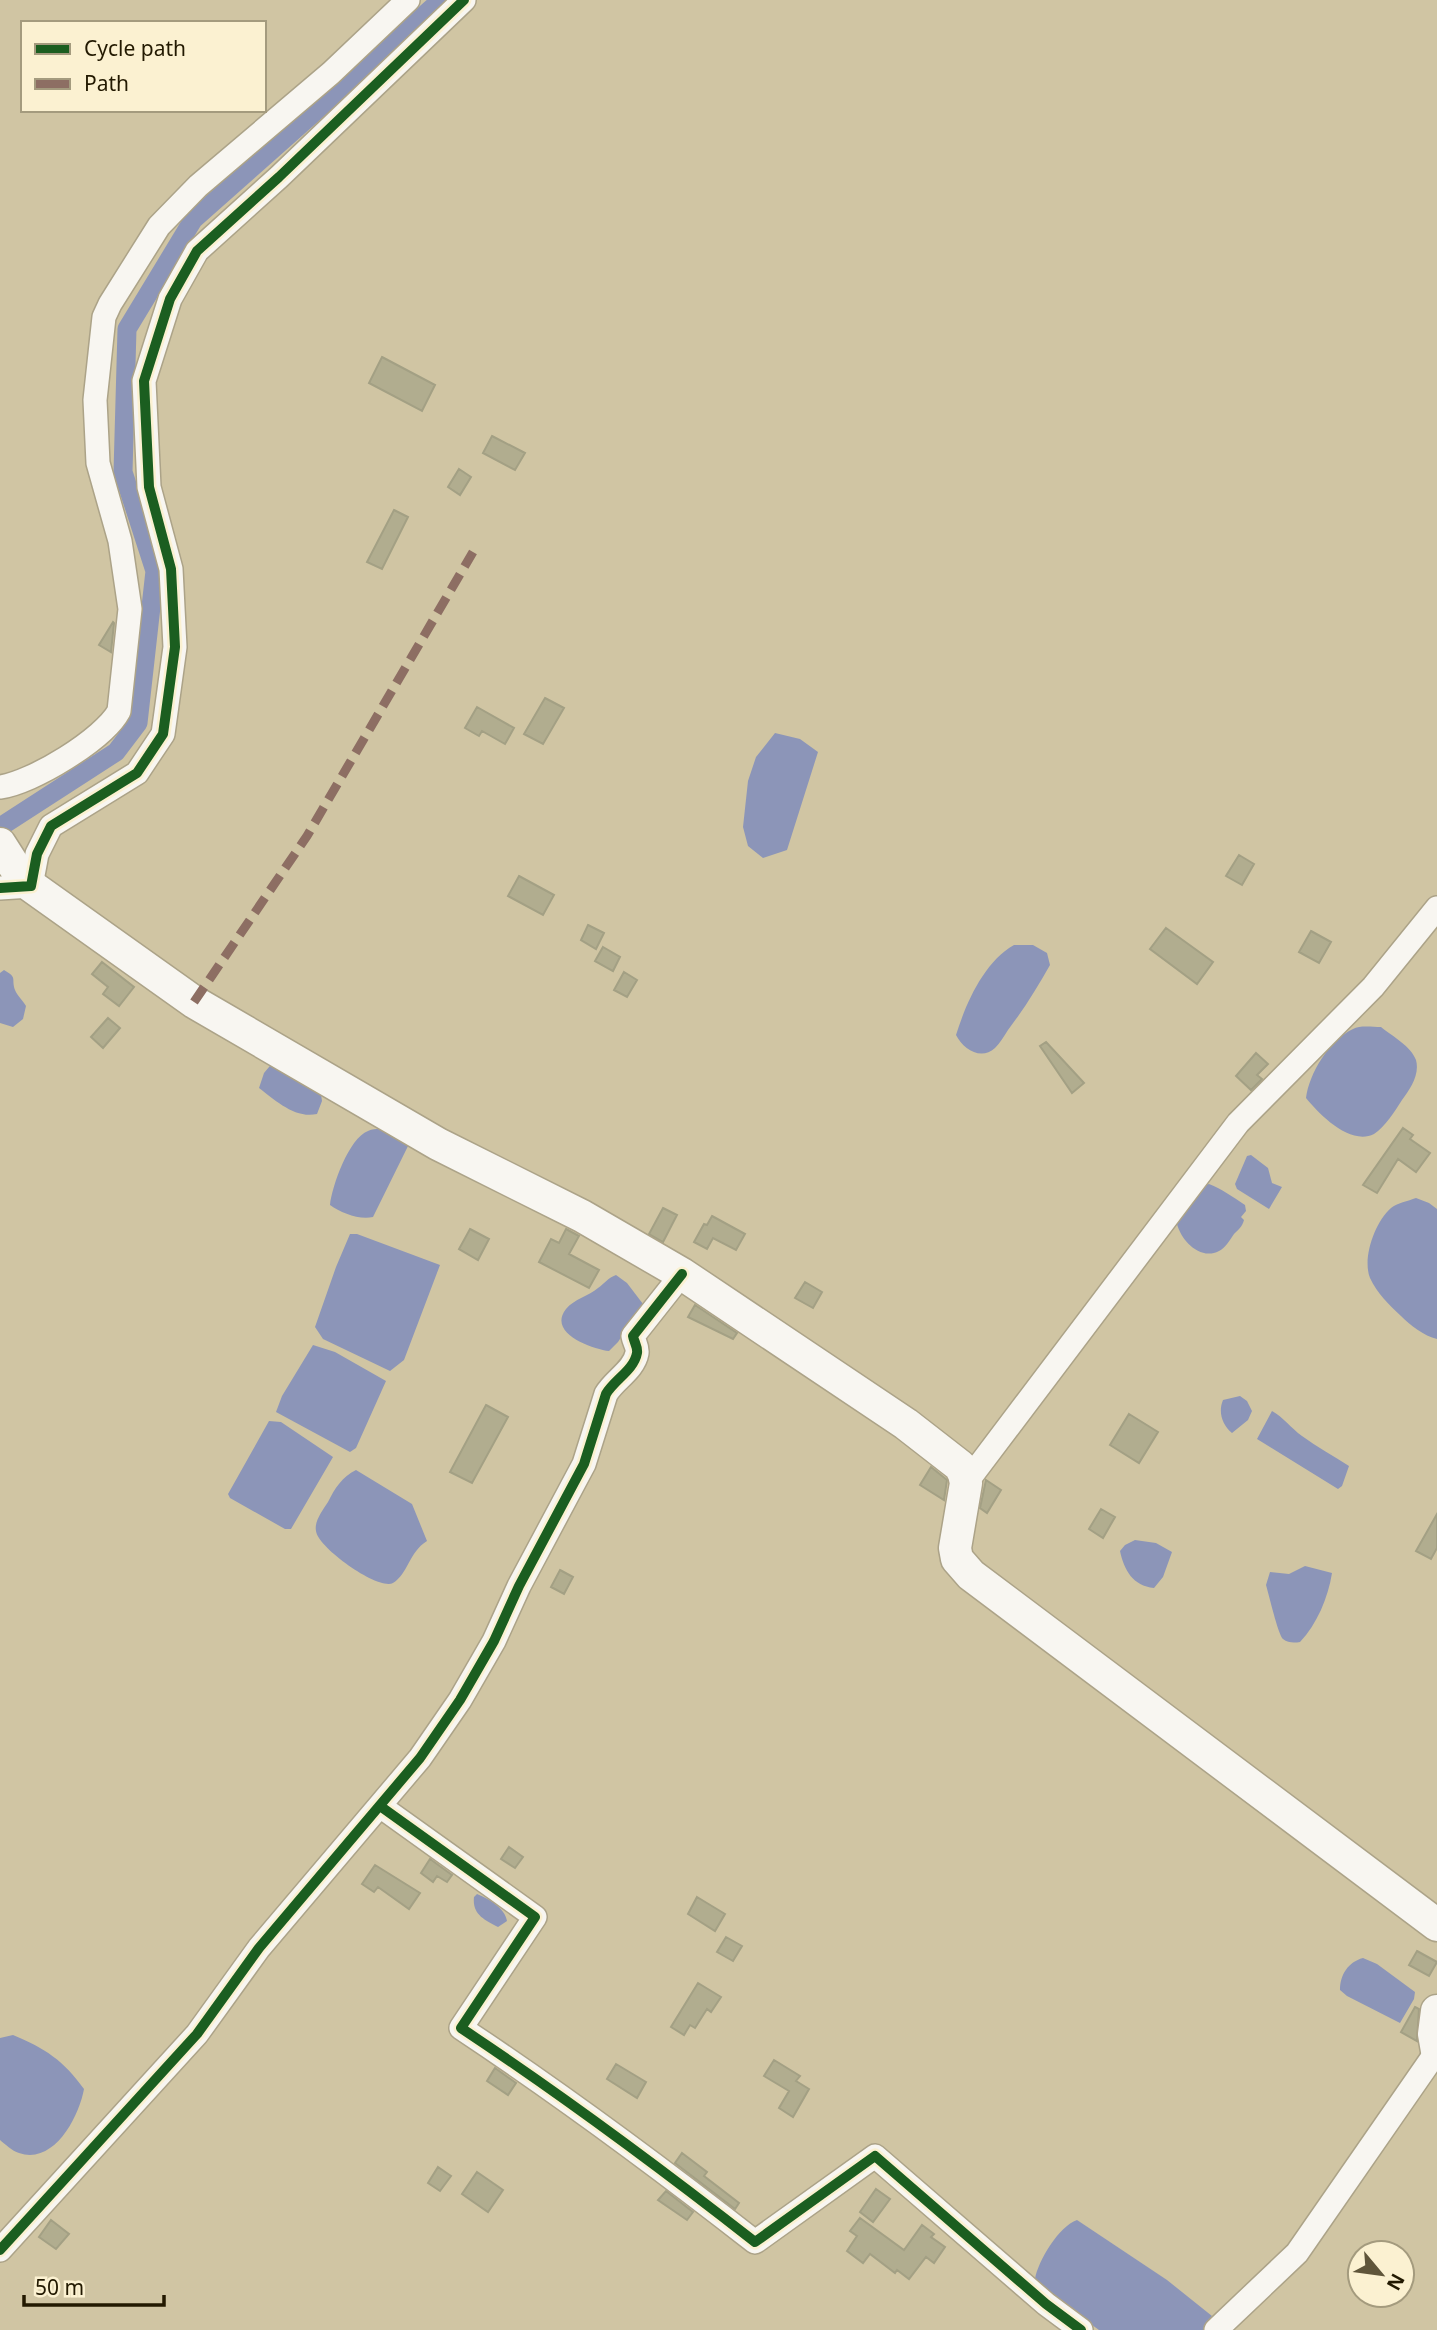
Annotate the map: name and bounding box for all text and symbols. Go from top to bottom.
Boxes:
legend [21,21,266,112]
text: Cycle path [84,34,186,62]
text: Path [84,69,129,97]
north arrow [1346,2239,1416,2309]
scale bar [24,2264,164,2308]
text: N [1381,2269,1411,2295]
text: 50 m [35,2273,84,2301]

